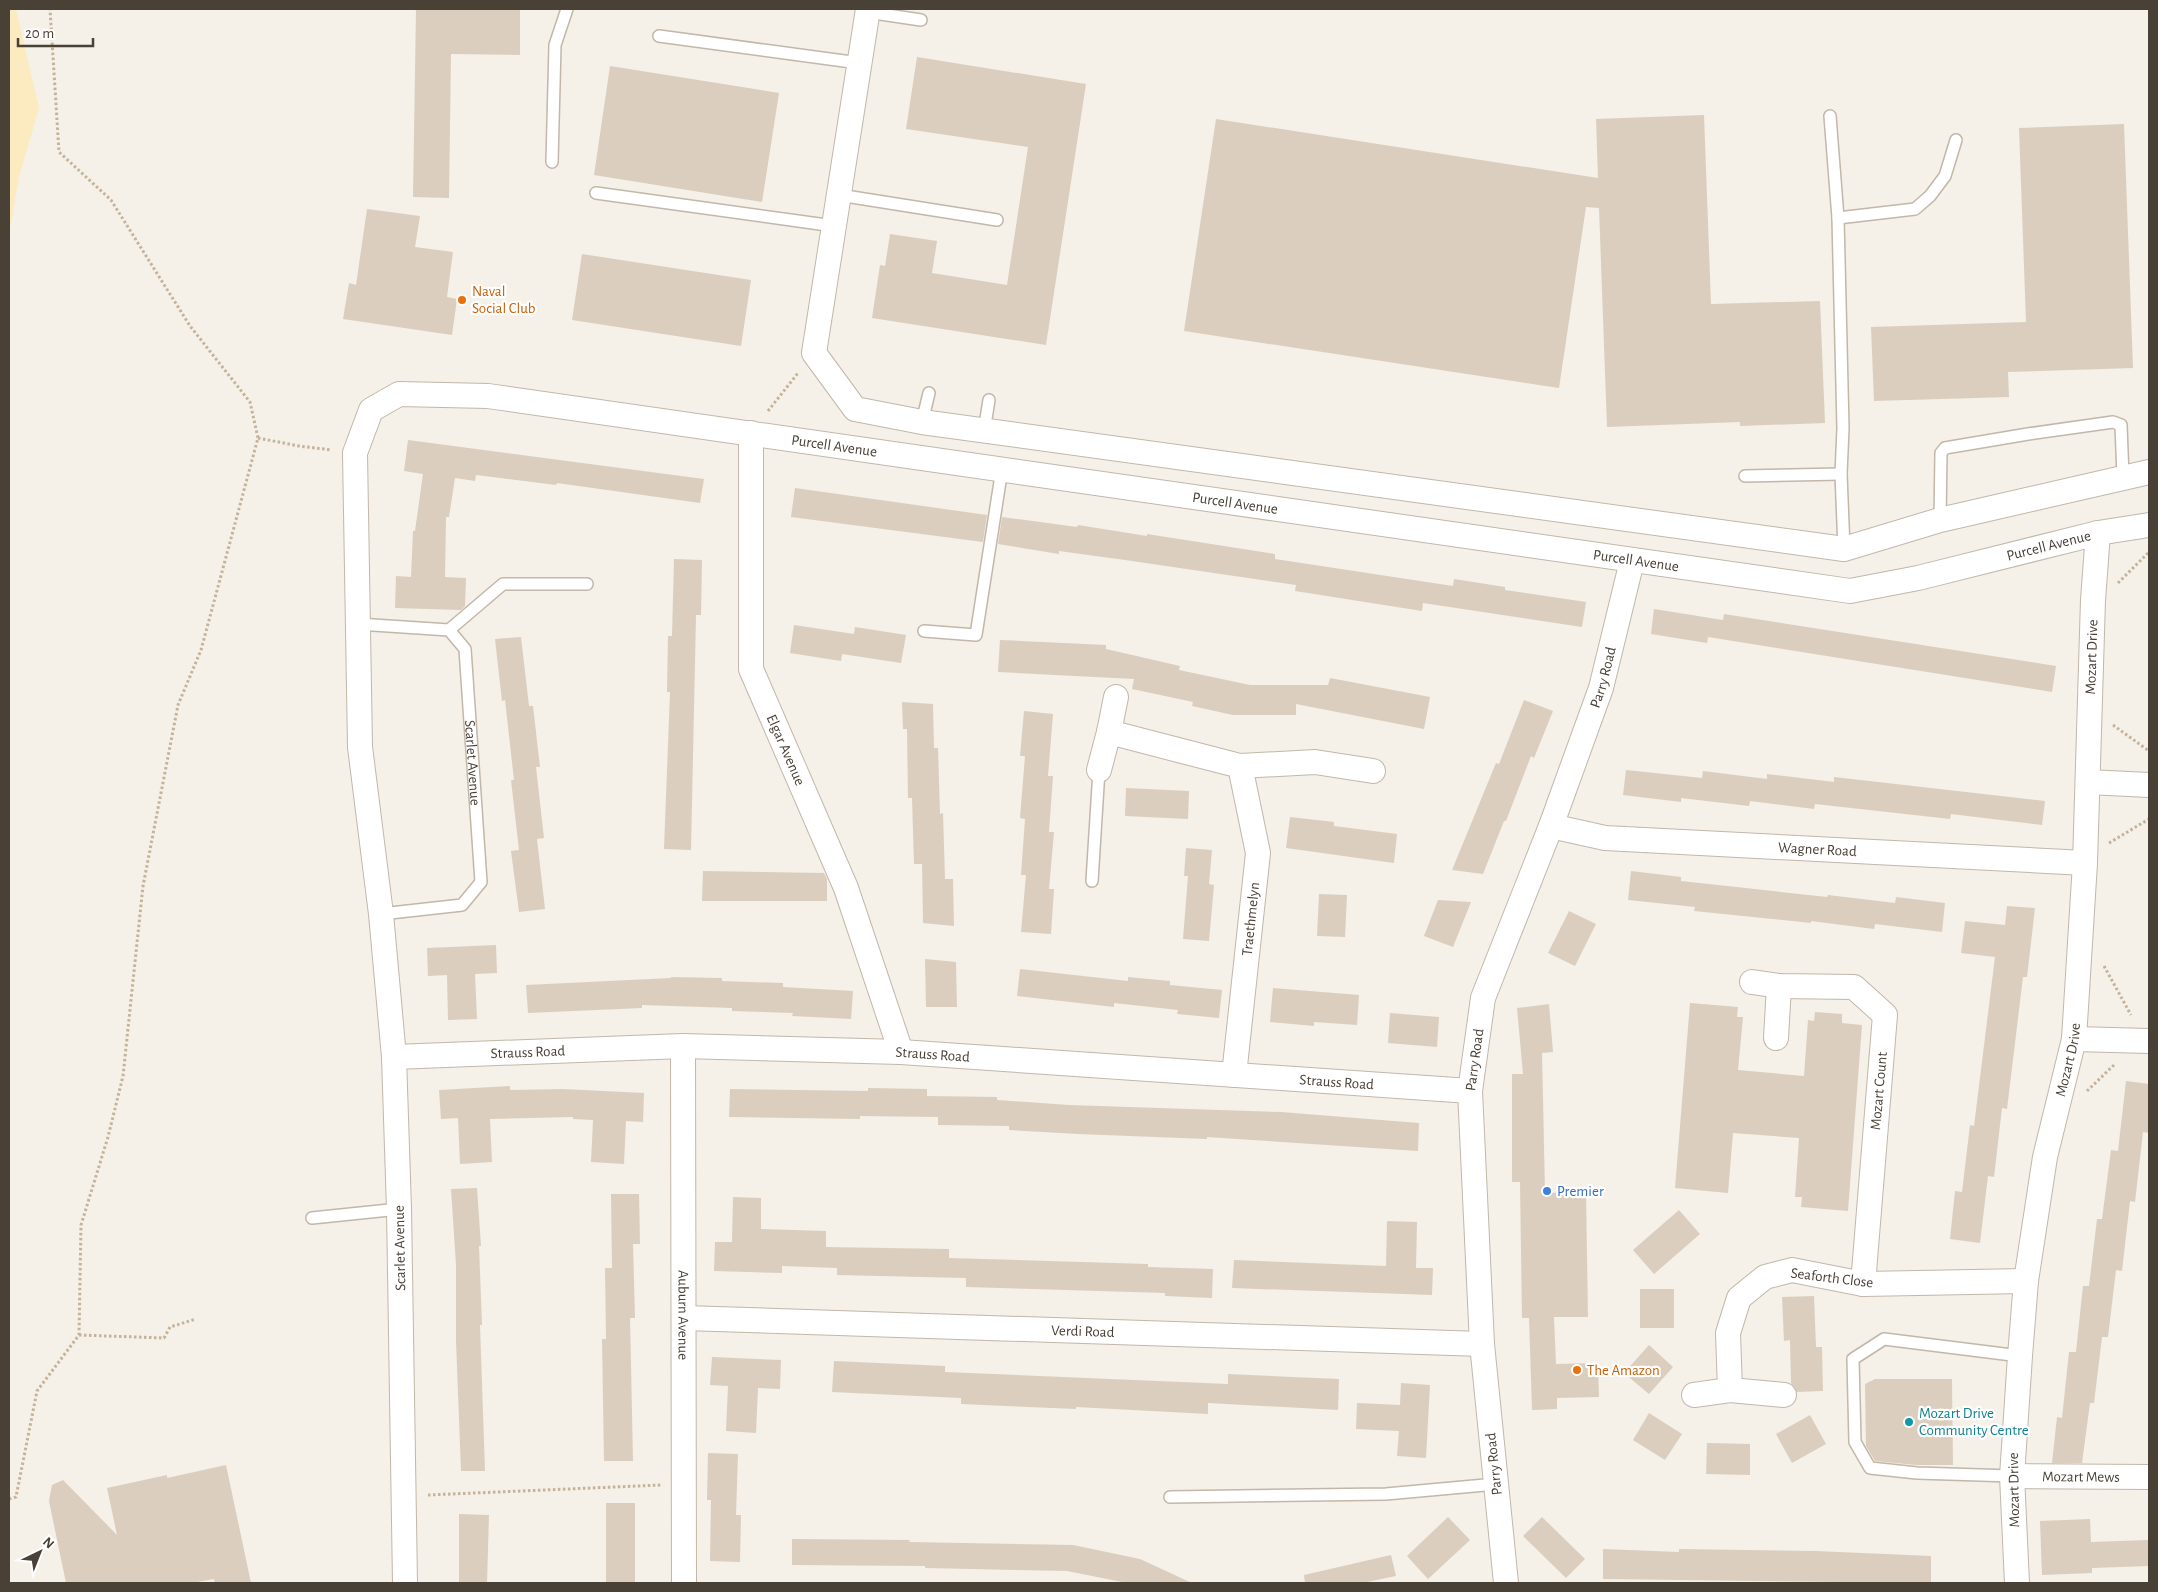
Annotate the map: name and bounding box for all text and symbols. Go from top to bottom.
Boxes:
scale bar [18,15,92,47]
text: 20 m [25,26,54,41]
place label: Naval Social Club [472,284,536,316]
marker: Naval Social Club [456,294,468,306]
street label: Purcell Avenue [790,432,878,459]
street label: Purcell Avenue [1191,489,1279,517]
street label: Purcell Avenue [2005,528,2092,563]
street label: Purcell Avenue [1592,547,1680,574]
street label: Mozart Drive [2083,619,2100,695]
street label: Parry Road [1587,645,1618,710]
street label: Elgar Avenue [764,712,808,788]
street label: Scarlet Avenue [462,719,483,806]
street label: Wagner Road [1778,840,1857,859]
street label: Traethmelyn [1240,881,1262,957]
street label: Mozart Drive [2053,1023,2082,1098]
street label: Parry Road [1463,1027,1486,1092]
street label: Strauss Road [490,1043,566,1061]
street label: Strauss Road [895,1044,971,1064]
street label: Mozart Count [1868,1051,1890,1131]
street label: Strauss Road [1299,1072,1375,1092]
place label: Premier [1557,1184,1604,1199]
marker: Premier [1541,1185,1553,1197]
street label: Scarlet Avenue [392,1205,408,1291]
street label: Seaforth Close [1790,1265,1874,1291]
street label: Auburn Avenue [676,1270,691,1360]
street label: Verdi Road [1051,1322,1115,1340]
place label: The Amazon [1587,1363,1660,1378]
marker: The Amazon [1571,1364,1583,1376]
place label: Mozart Drive Community Centre [1919,1406,2029,1438]
marker: Mozart Drive Community Centre [1903,1416,1915,1428]
street label: Parry Road [1483,1432,1505,1496]
street label: Mozart Drive [2006,1452,2022,1528]
street label: Mozart Mews [2042,1469,2120,1484]
north arrow [15,1527,65,1577]
text: N [40,1535,57,1552]

